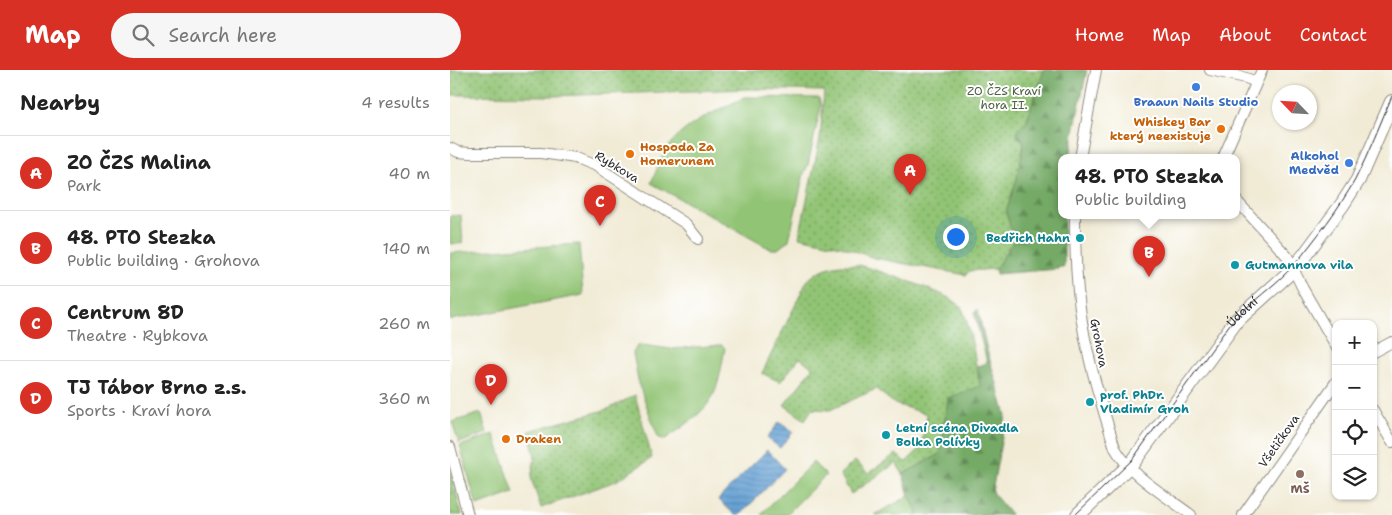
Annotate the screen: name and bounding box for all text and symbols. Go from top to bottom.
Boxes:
search box [111,13,461,58]
text: Map [25,19,81,51]
icon: search [129,21,157,49]
text: Search here [169,23,277,48]
text: Home [1075,23,1124,47]
text: Map [1152,23,1191,47]
text: About [1219,23,1272,47]
text: Contact [1300,23,1367,47]
marker: Braaun Nails Studio [1190,81,1202,93]
park label: ZO ČZS Kraví hora II. [967,83,1042,113]
north arrow [1272,85,1317,130]
text: Nearby [20,89,100,117]
text: 4 results [361,92,430,113]
place label: Braaun Nails Studio [1134,94,1258,110]
place label: Whiskey Bar který neexistuje [1110,114,1212,144]
marker: Whiskey Bar který neexistuje [1215,123,1227,135]
place label: Hospoda Za Homerunem [640,139,715,169]
street label: Rybkova [592,148,643,187]
marker: Hospoda Za Homerunem [624,148,636,160]
place label: Alkohol Medvěd [1289,148,1339,178]
text: ZO ČZS Malina [67,150,211,175]
pin: A [894,154,926,195]
popup [1058,154,1240,219]
marker: Alkohol Medvěd [1343,157,1355,169]
text: A [30,163,42,184]
text: 40 m [388,163,430,184]
text: 48. PTO Stezka [1075,164,1223,189]
text: Park [67,175,101,196]
pin: C [584,185,616,226]
text: Public building [1075,189,1186,210]
your location [943,224,969,250]
text: 48. PTO Stezka [67,225,215,250]
place label: Bedřich Hahn [986,230,1070,246]
marker: Bedřich Hahn [1074,232,1086,244]
pin: B [1133,236,1165,277]
text: B [31,238,41,259]
text: 140 m [383,238,430,259]
text: Public building · Grohova [67,250,260,271]
place label: Gutmannova vila [1245,257,1354,273]
marker: Gutmannova vila [1229,259,1241,271]
street label: Údolní [1223,293,1262,330]
text: Centrum 8D [67,300,184,325]
text: C [31,313,41,334]
text: 260 m [378,313,430,334]
street label: Grohova [1086,317,1112,369]
map controls [1332,320,1377,500]
button: + [1332,320,1377,365]
text: Theatre · Rybkova [67,325,208,346]
pin: D [475,364,507,405]
button: − [1332,365,1377,410]
text: TJ Tábor Brno z.s. [67,375,247,400]
place label: prof. PhDr. Vladimír Groh [1100,387,1189,417]
text: D [30,388,42,409]
text: 360 m [378,388,430,409]
marker: prof. PhDr. Vladimír Groh [1084,396,1096,408]
text: Sports · Kraví hora [67,400,211,421]
button: locate [1332,410,1377,455]
street label: Všetičkova [1255,411,1303,471]
place label: Letní scéna Divadla Bolka Polívky [896,420,1019,450]
marker: Letní scéna Divadla Bolka Polívky [880,429,892,441]
place label: Draken [516,431,561,447]
marker: Draken [500,433,512,445]
button: layers [1332,455,1377,500]
marker: MŠ [1294,468,1306,480]
place label: MŠ [1290,481,1310,497]

